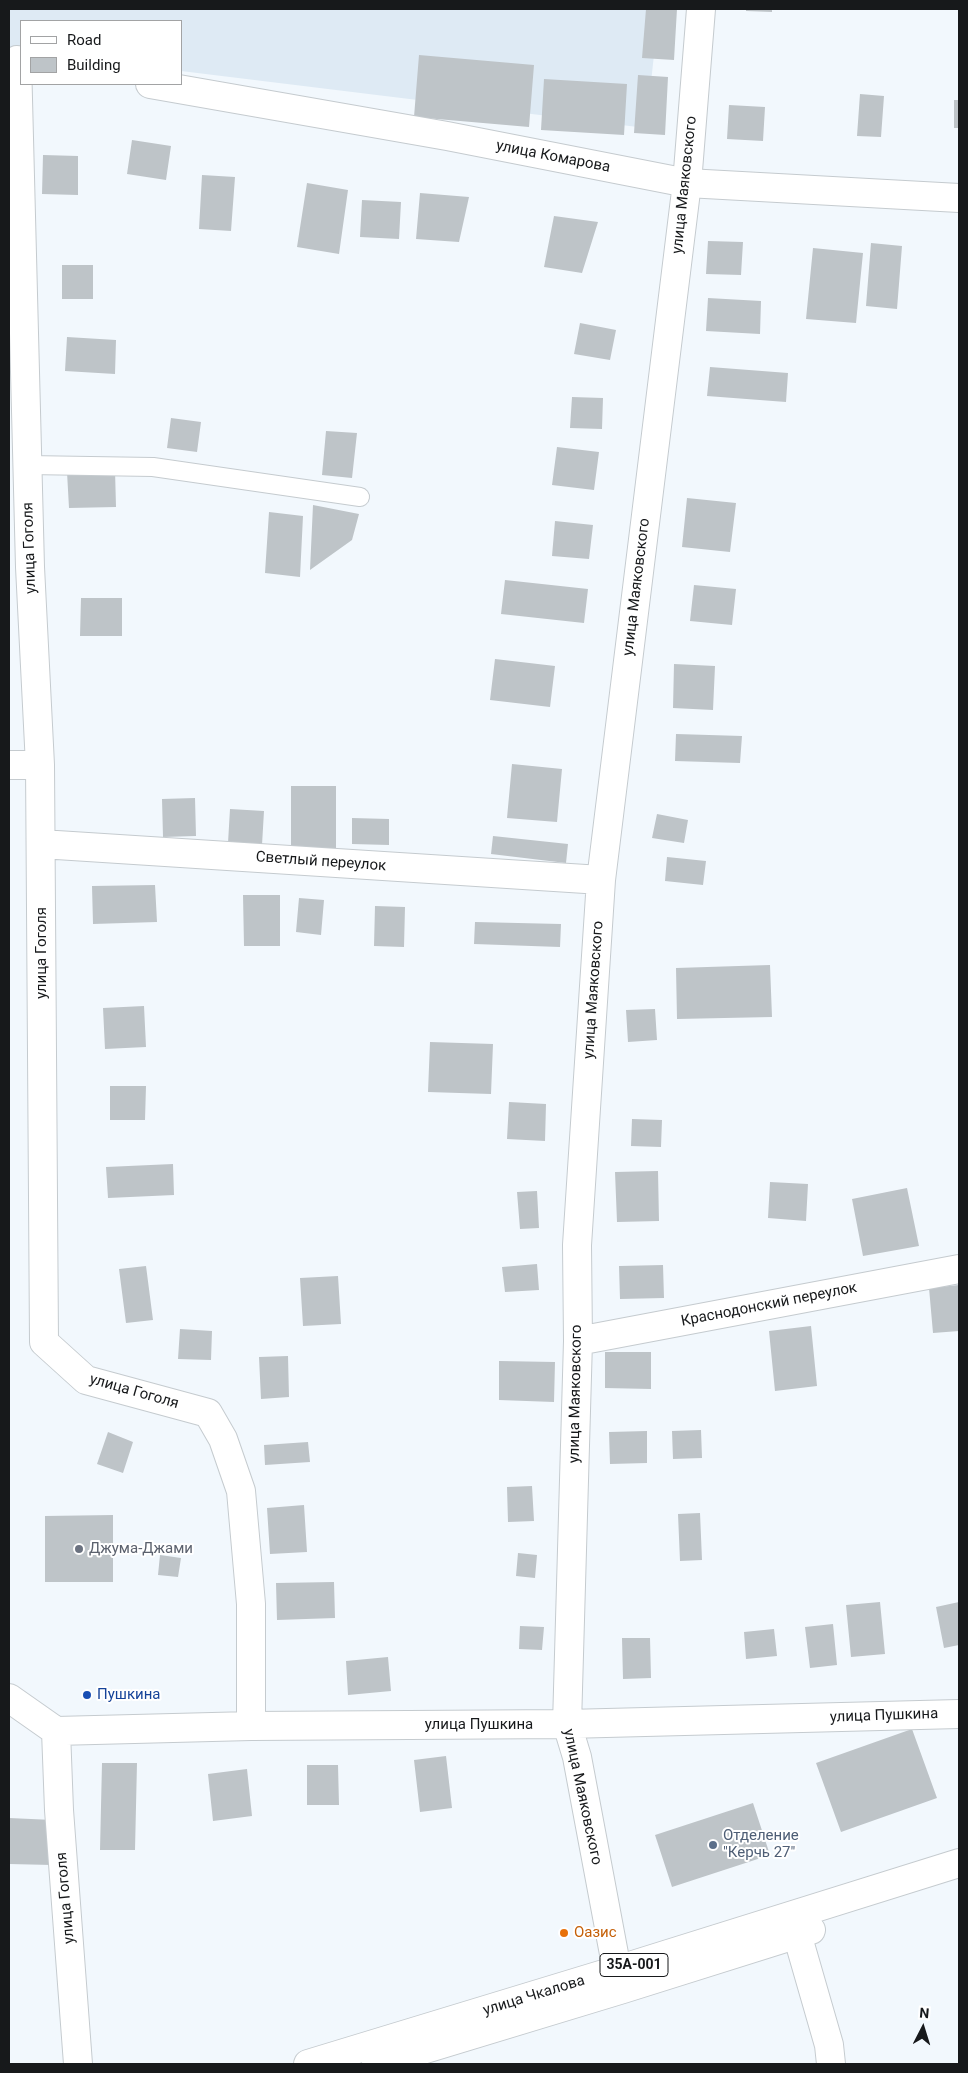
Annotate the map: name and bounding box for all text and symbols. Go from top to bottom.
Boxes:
legend [20,20,182,85]
text: Road [67,31,101,49]
text: Building [67,56,121,74]
street label: улица Маяковского [669,115,701,255]
street label: улица Комарова [494,137,612,177]
street label: улица Гоголя [19,502,41,594]
street label: улица Маяковского [620,517,654,657]
street label: Светлый переулок [255,848,387,876]
street label: улица Гоголя [33,907,51,999]
street label: улица Маяковского [580,920,608,1060]
street label: Краснодонский переулок [679,1279,859,1331]
street label: улица Маяковского [566,1325,586,1463]
street label: улица Гоголя [87,1371,181,1413]
place label: Джума-Джами [89,1540,193,1558]
marker: Джума-Джами [73,1543,85,1555]
place label: Пушкина [97,1686,161,1704]
marker: Пушкина [81,1689,93,1701]
street label: улица Пушкина [830,1705,938,1727]
street label: улица Пушкина [425,1716,533,1734]
street label: улица Маяковского [559,1727,605,1867]
place label: Отделение "Керчь 27" [723,1827,799,1862]
marker: Отделение "Керчь 27" [707,1839,719,1851]
street label: улица Гоголя [53,1851,79,1945]
place label: Оазис [574,1924,617,1942]
marker: Оазис [558,1927,570,1939]
road number: 35А-001 [600,1954,668,1976]
street label: улица Чкалова [481,1972,587,2020]
north arrow [898,2003,948,2053]
text: N [919,2005,930,2021]

